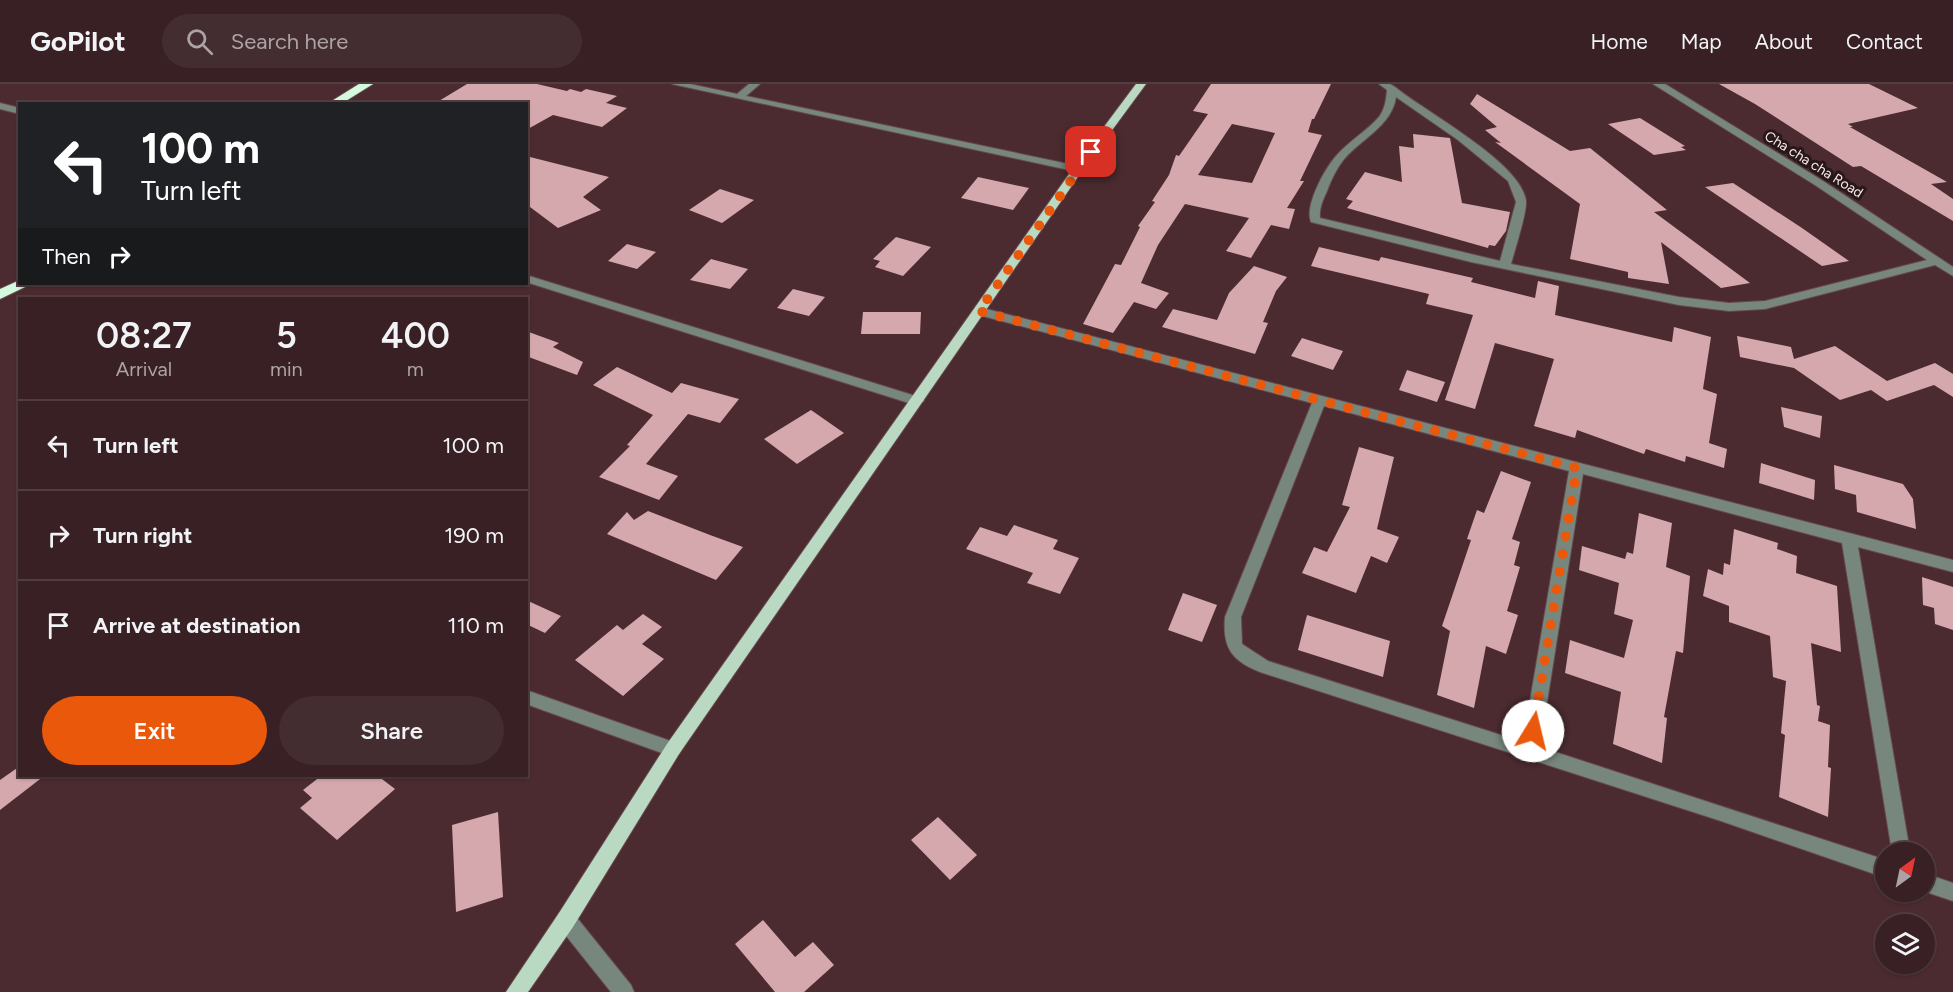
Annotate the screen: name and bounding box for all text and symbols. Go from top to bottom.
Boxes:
search box [162,14,582,68]
text: GoPilot [30,24,126,58]
icon: search [183,25,216,58]
text: Search here [231,28,348,55]
text: Home [1591,29,1648,54]
text: Map [1681,29,1722,54]
text: About [1755,29,1813,54]
text: Contact [1846,29,1923,54]
text: 100 m [141,123,260,174]
icon: left [42,126,120,204]
pin [1065,126,1116,177]
street label: Cha cha cha Road [1761,127,1866,201]
icon: arrive [1074,135,1107,168]
text: Turn left [141,174,241,207]
icon: right [103,240,136,273]
text: Then [42,243,91,270]
text: 08:27 [96,314,192,357]
text: 5 [276,314,297,357]
text: 400 [381,314,450,357]
text: Arrival [116,357,172,381]
text: min [270,357,303,381]
text: m [407,357,424,381]
icon: left [42,429,75,462]
text: Turn left [93,432,179,459]
text: 100 m [443,432,504,459]
icon: right [42,519,75,552]
text: Turn right [93,522,192,549]
text: 190 m [444,522,504,549]
icon: arrive [42,609,75,642]
text: Arrive at destination [93,612,301,639]
text: 110 m [448,612,504,639]
button: Exit [42,696,267,765]
button: Share [279,696,504,765]
position arrow [1501,699,1565,763]
north arrow [1875,842,1935,902]
map controls [1875,842,1935,974]
button: layers [1875,914,1935,974]

